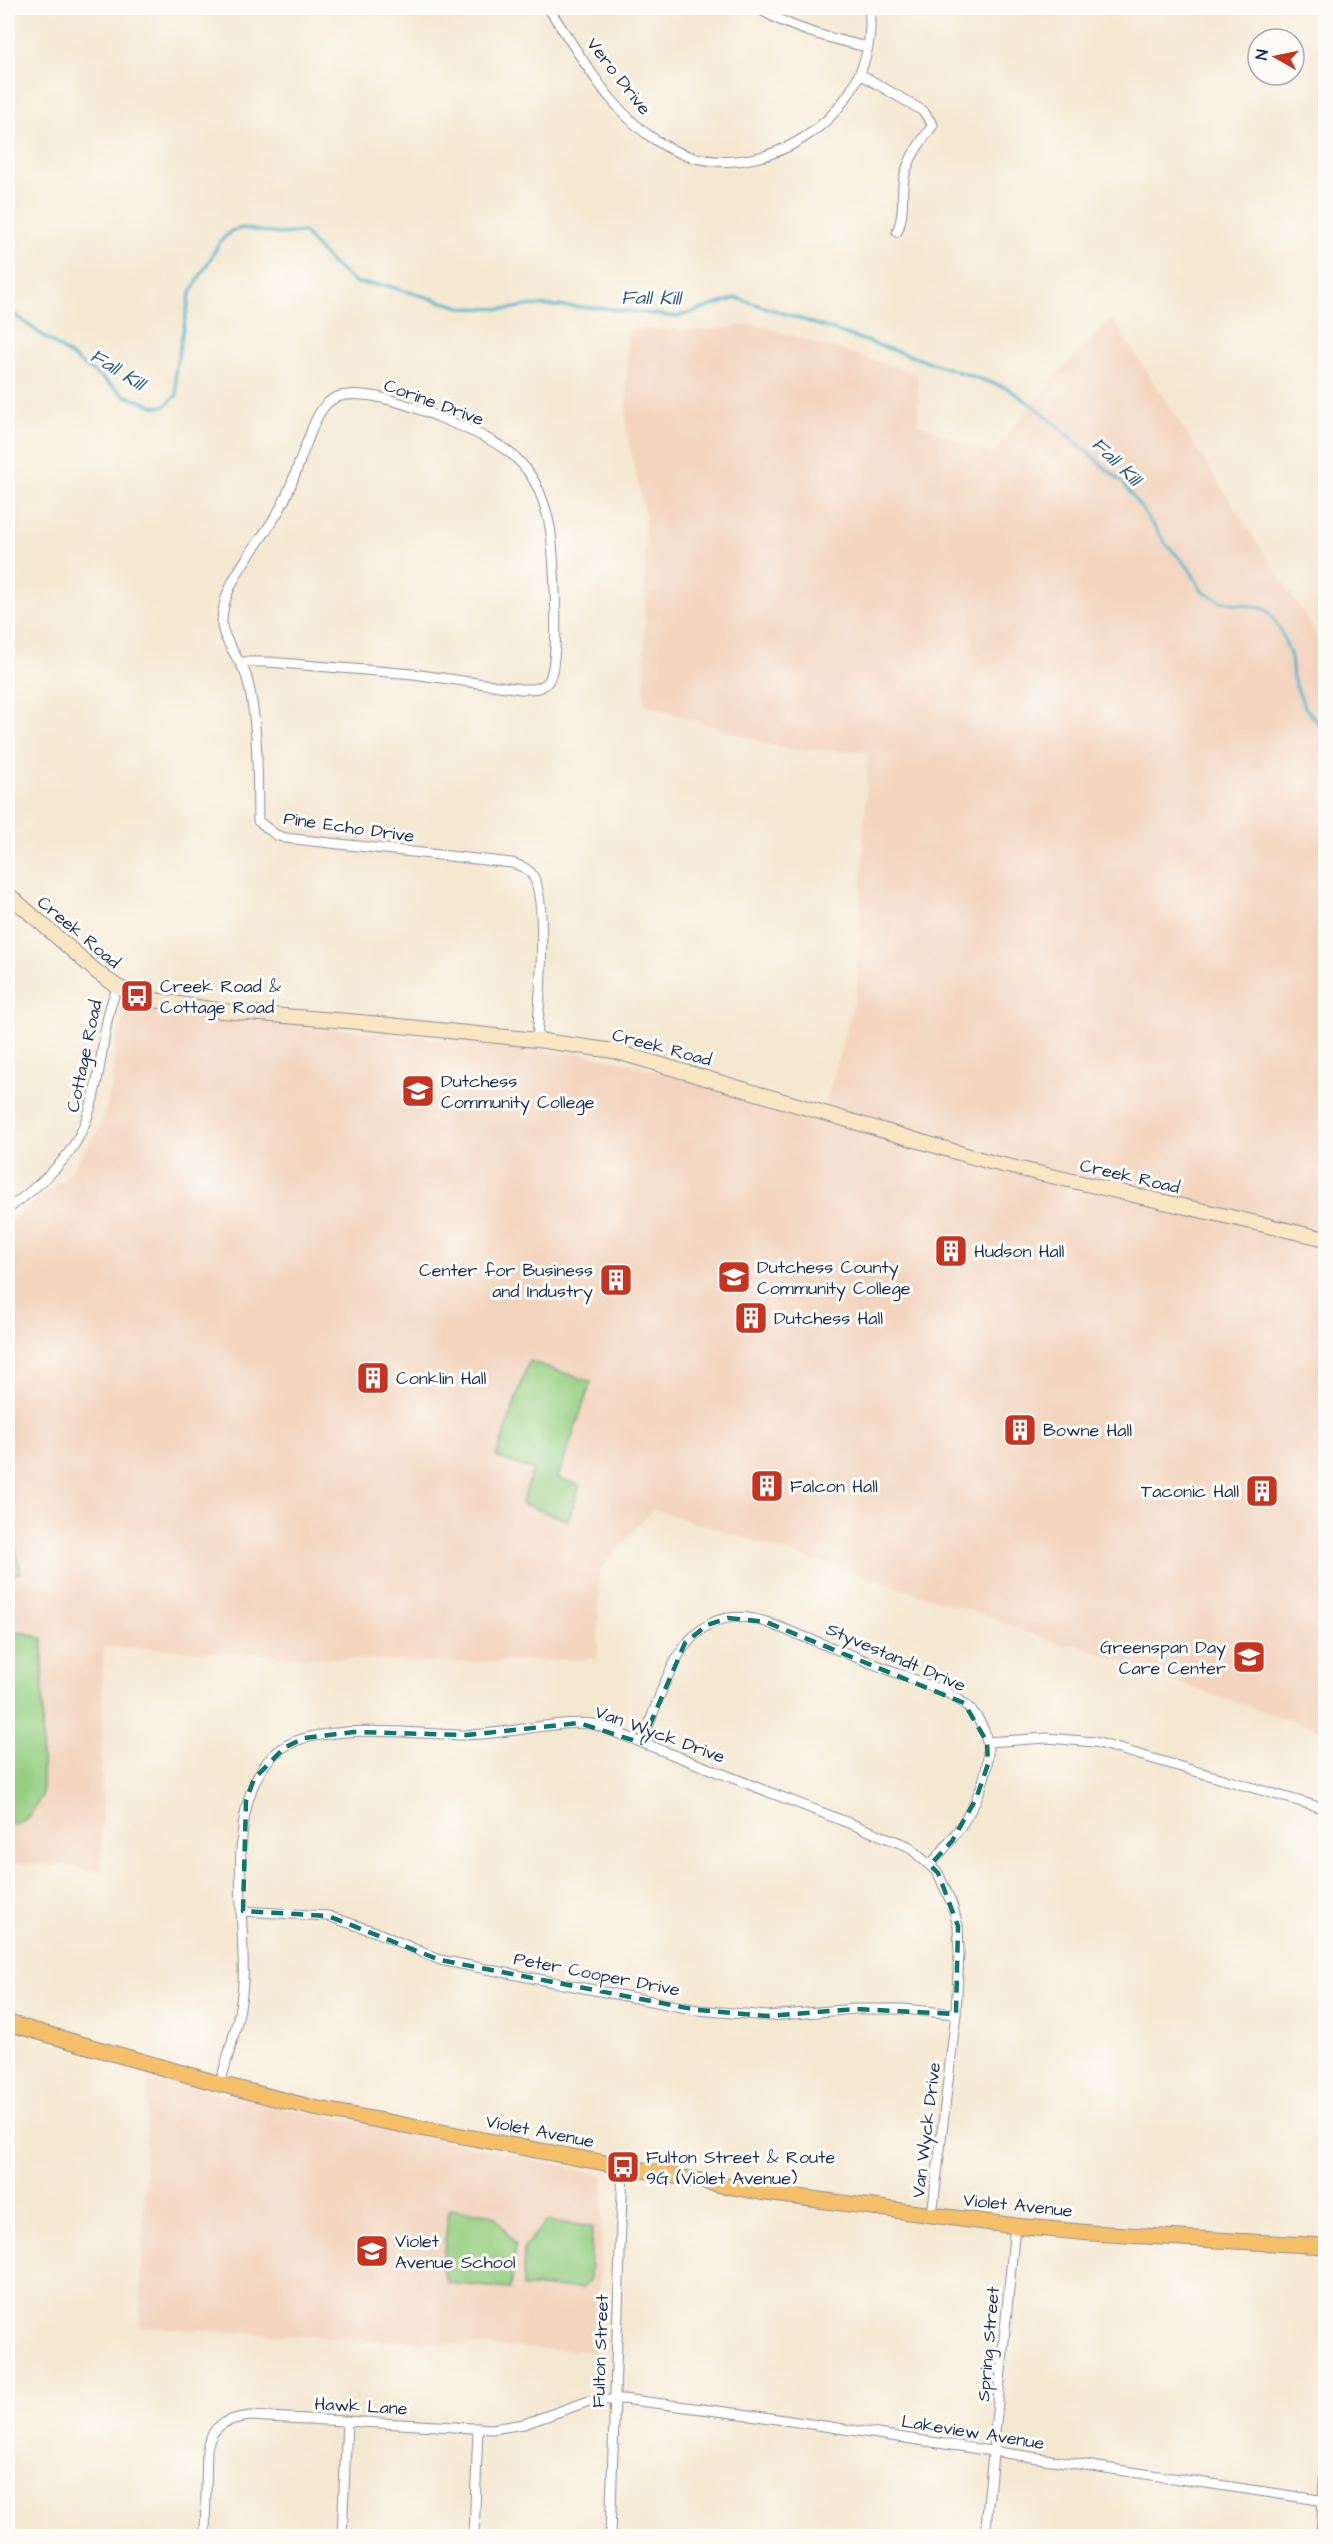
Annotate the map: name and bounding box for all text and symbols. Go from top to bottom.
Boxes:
north arrow [1246,27,1306,87]
street label: Vero Drive [581,32,657,120]
text: N [1251,48,1274,61]
water label: Fall Kill [621,283,684,313]
water label: Fall Kill [85,342,153,399]
street label: Corine Drive [380,373,488,432]
water label: Fall Kill [1085,431,1150,495]
street label: Pine Echo Drive [282,806,416,849]
street label: Creek Road [32,890,126,975]
place label: Creek Road & Cottage Road [160,974,281,1021]
bus stop icon: Creek Road & Cottage Road [119,978,155,1014]
street label: Cottage Road [60,998,110,1115]
street label: Creek Road [609,1022,714,1073]
place label: Dutchess Community College [441,1069,595,1116]
school or university icon: Dutchess Community College [400,1073,436,1109]
street label: Creek Road [1077,1153,1182,1200]
building icon: Hudson Hall [933,1233,969,1269]
place label: Hudson Hall [974,1239,1065,1264]
place label: Dutchess County Community College [757,1255,911,1302]
place label: Center for Business and Industry [419,1258,593,1305]
school or university icon: Dutchess County Community College [716,1259,752,1295]
building icon: Center for Business and Industry [598,1262,634,1298]
building icon: Dutchess Hall [733,1300,769,1336]
place label: Dutchess Hall [774,1306,883,1331]
building icon: Conklin Hall [355,1360,391,1396]
place label: Conklin Hall [396,1366,487,1391]
building icon: Bowne Hall [1002,1412,1038,1448]
place label: Bowne Hall [1043,1418,1132,1443]
building icon: Falcon Hall [749,1468,785,1504]
building icon: Taconic Hall [1244,1473,1280,1509]
place label: Falcon Hall [790,1474,878,1499]
place label: Taconic Hall [1141,1479,1239,1504]
street label: Styvestandt Drive [822,1617,970,1699]
place label: Greenspan Day Care Center [1100,1635,1226,1681]
school or university icon: Greenspan Day Care Center [1231,1639,1267,1675]
street label: Van Wyck Drive [591,1699,728,1771]
street label: Peter Cooper Drive [512,1946,682,2003]
street label: Van Wyck Drive [906,2061,948,2199]
street label: Violet Avenue [484,2109,596,2154]
place label: Fulton Street & Route 9G (Violet Avenue) [646,2145,835,2191]
bus stop icon: Fulton Street & Route 9G (Violet Avenue) [605,2149,641,2185]
street label: Violet Avenue [962,2187,1074,2224]
place label: Violet Avenue School [395,2229,516,2275]
school or university icon: Violet Avenue School [354,2233,390,2269]
street label: Spring Street [971,2285,1007,2403]
street label: Fulton Street [586,2293,615,2408]
street label: Hawk Lane [314,2392,408,2421]
street label: Lakeview Avenue [900,2409,1046,2456]

